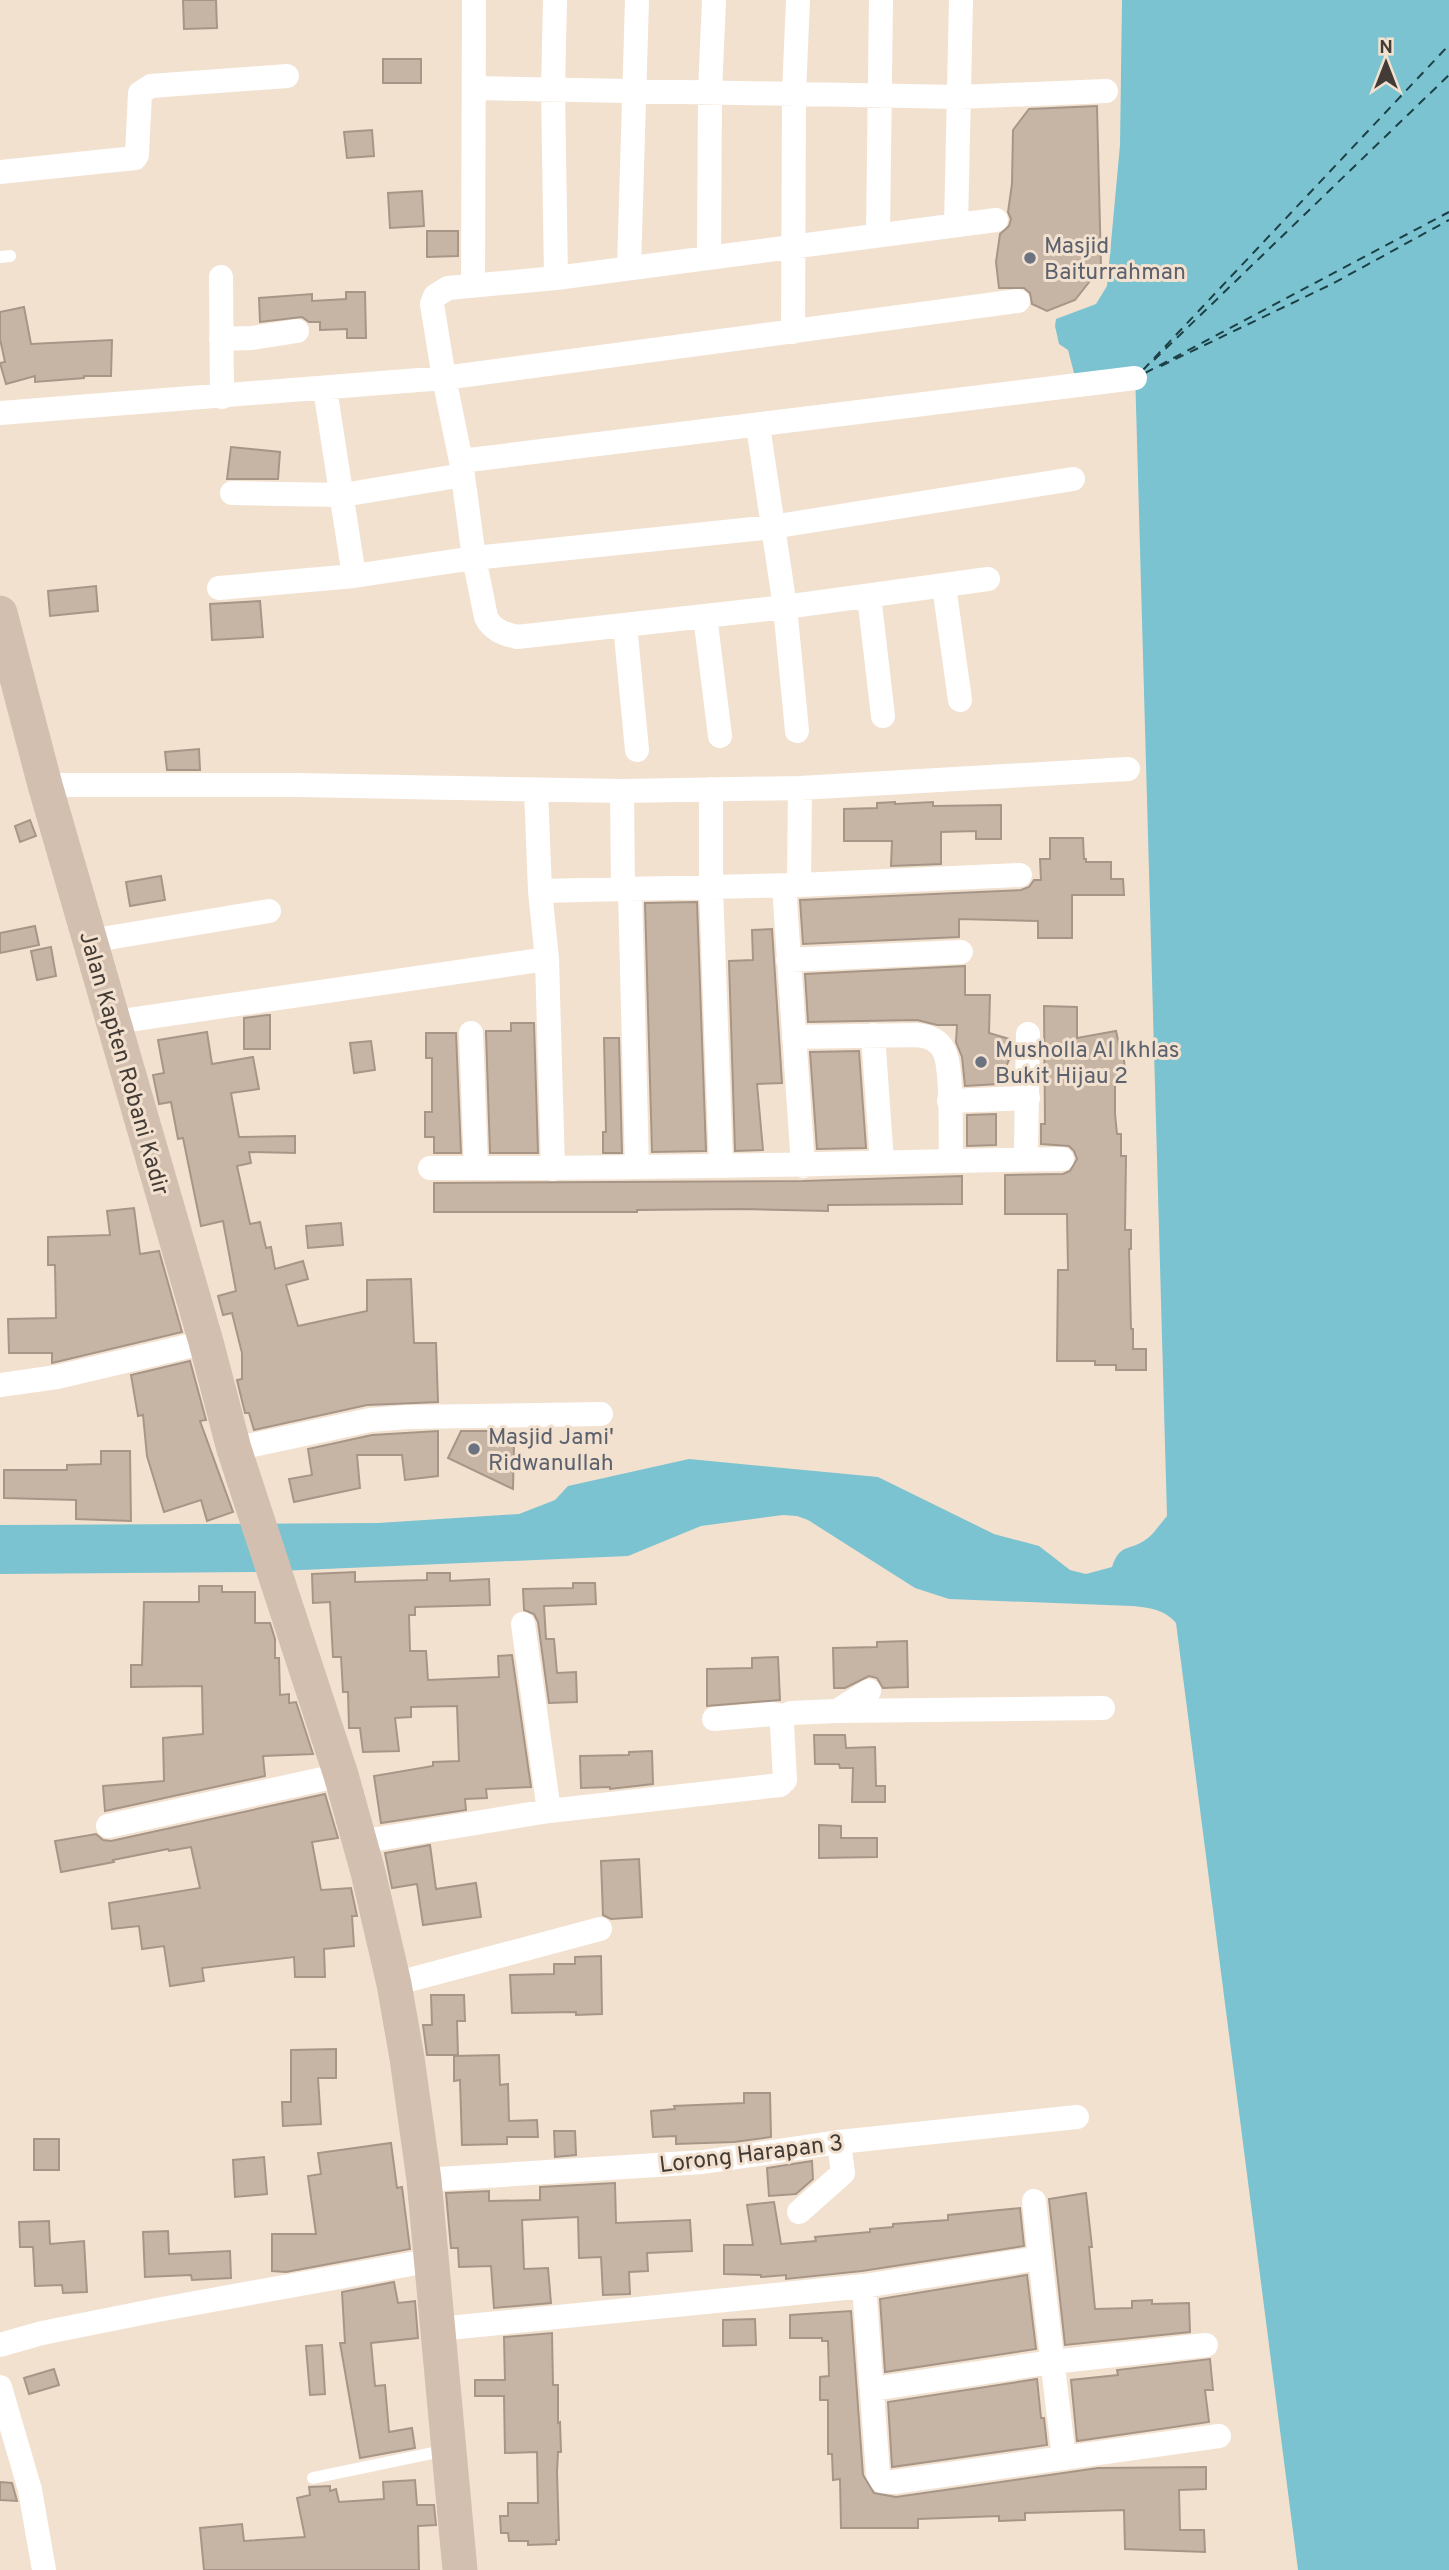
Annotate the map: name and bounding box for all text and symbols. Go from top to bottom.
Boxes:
north arrow [1351,28,1421,98]
text: N [1379,36,1393,60]
place label: Masjid Baiturrahman [1044,233,1186,288]
marker: Masjid Baiturrahman [1022,250,1038,266]
street label: Jalan Kapten Robani Kadir [71,928,174,1199]
place label: Musholla Al Ikhlas Bukit Hijau 2 [995,1037,1180,1092]
marker: Musholla Al Ikhlas Bukit Hijau 2 [973,1054,989,1070]
place label: Masjid Jami' Ridwanullah [488,1424,614,1479]
marker: Masjid Jami' Ridwanullah [466,1441,482,1457]
street label: Lorong Harapan 3 [658,2130,845,2181]

